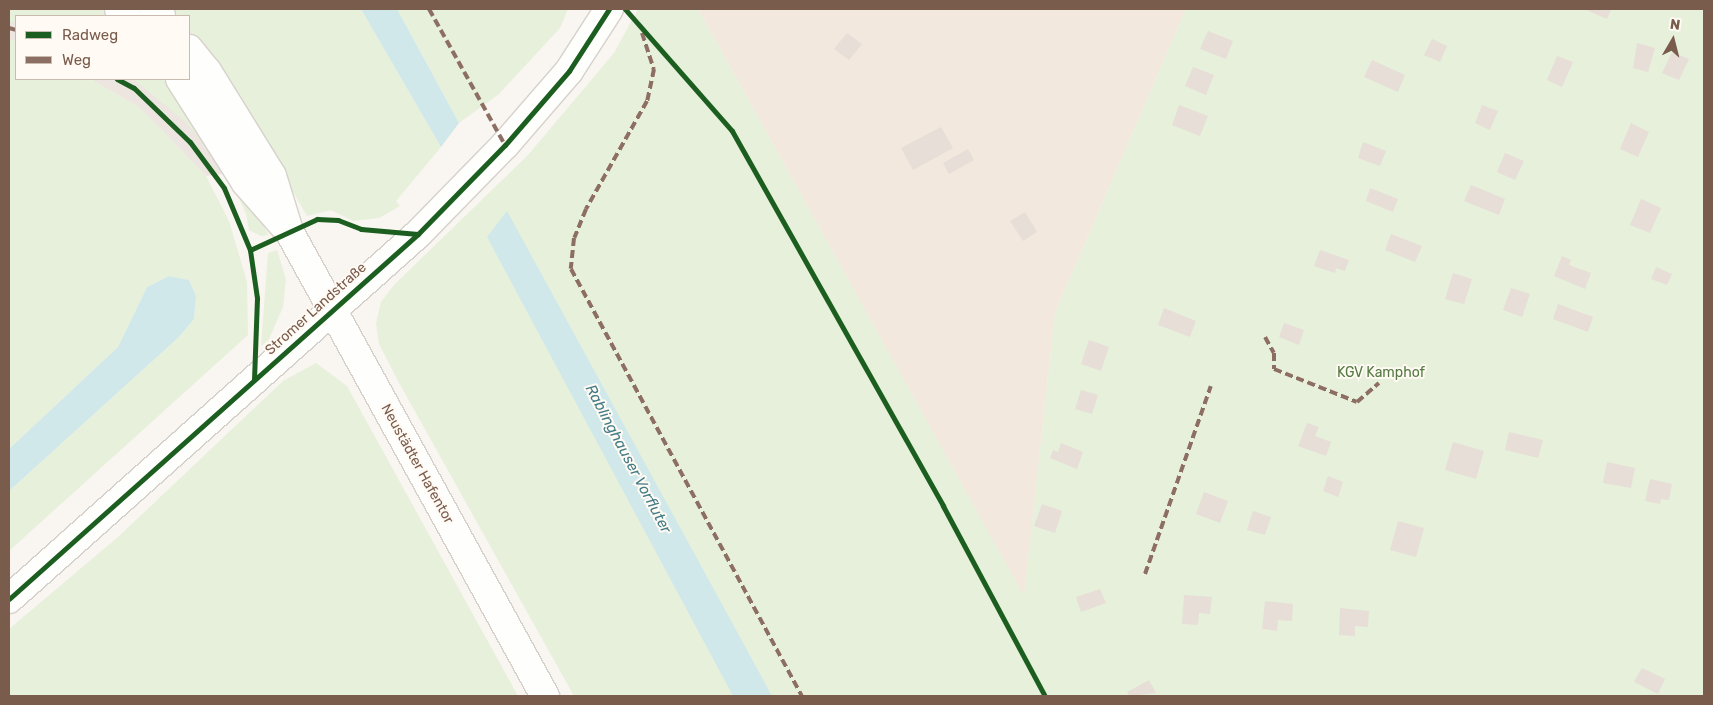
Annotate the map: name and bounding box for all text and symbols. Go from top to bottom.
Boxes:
legend [15,15,190,80]
north arrow [1648,15,1698,65]
text: N [1669,16,1681,34]
text: Radweg [62,26,118,44]
text: Weg [62,51,91,69]
street label: Stromer Landstraße [262,259,370,359]
park label: KGV Kamphof [1337,365,1425,381]
water label: Rablinghauser Vorfluter [581,381,675,537]
street label: Neustädter Hafentor [377,401,457,527]

